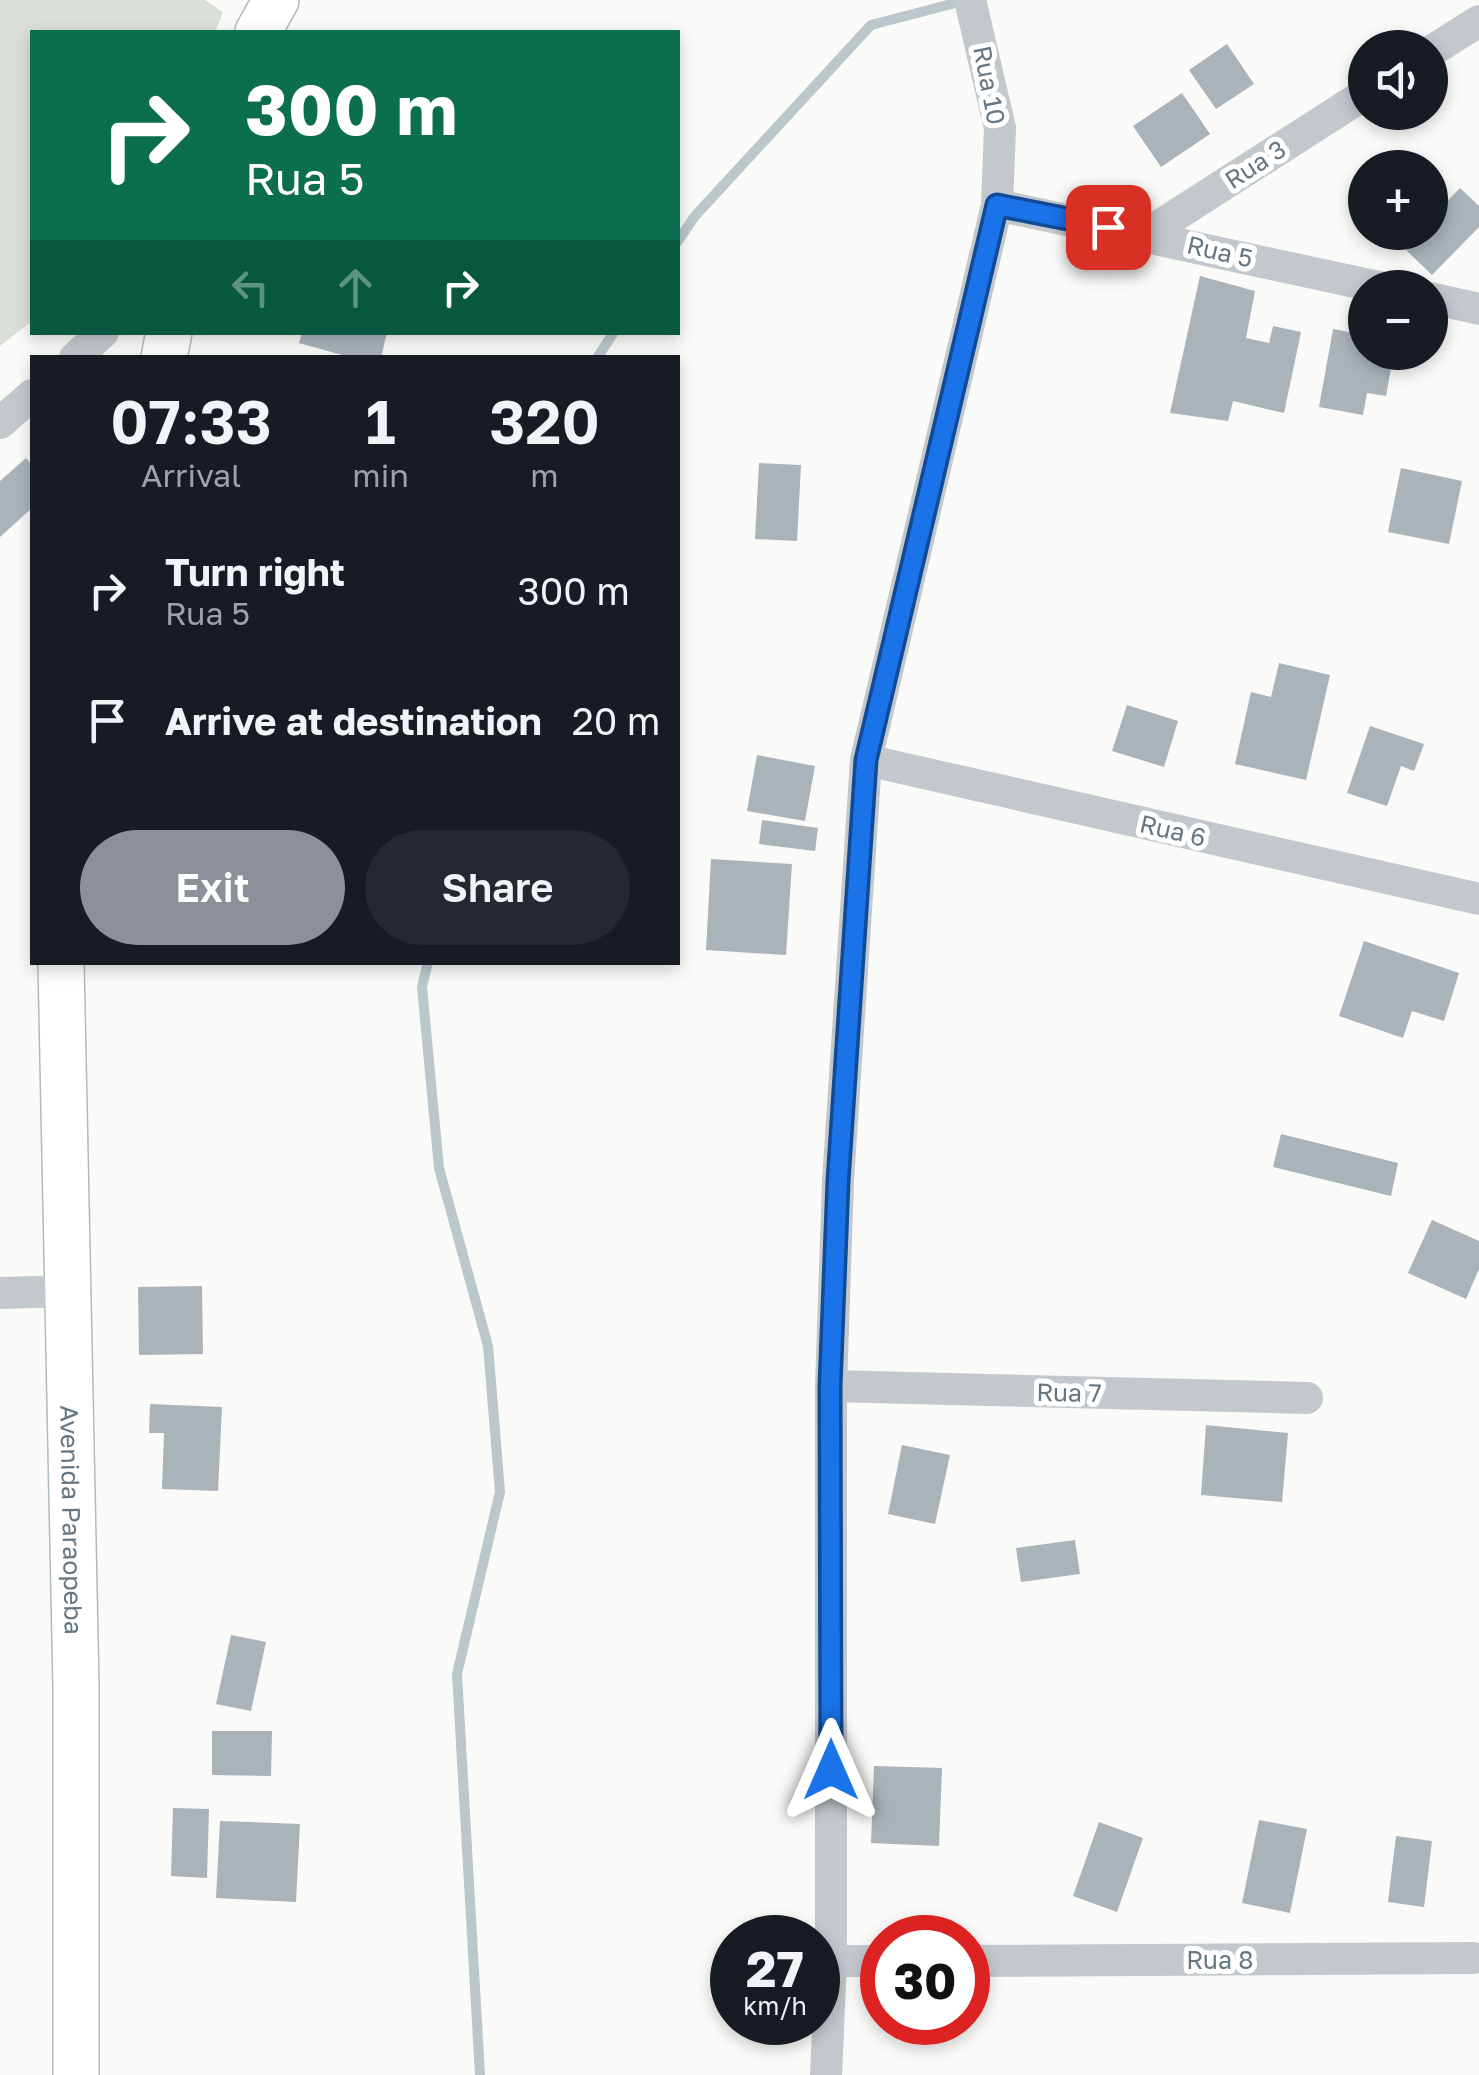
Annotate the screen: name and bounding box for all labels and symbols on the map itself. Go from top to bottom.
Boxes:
street label: Rua 10 [967,43,1013,127]
street label: Rua 3 [1219,133,1291,195]
pin [1066,185,1151,270]
street label: Rua 5 [1184,228,1256,274]
street label: Rua 6 [1137,807,1209,853]
street label: Rua 7 [1036,1376,1102,1408]
street label: Avenida Paraopeba [55,1405,90,1635]
position arrow [779,1718,883,1822]
speed limit sign: 30 [860,1915,990,2045]
street label: Rua 8 [1186,1944,1254,1975]

